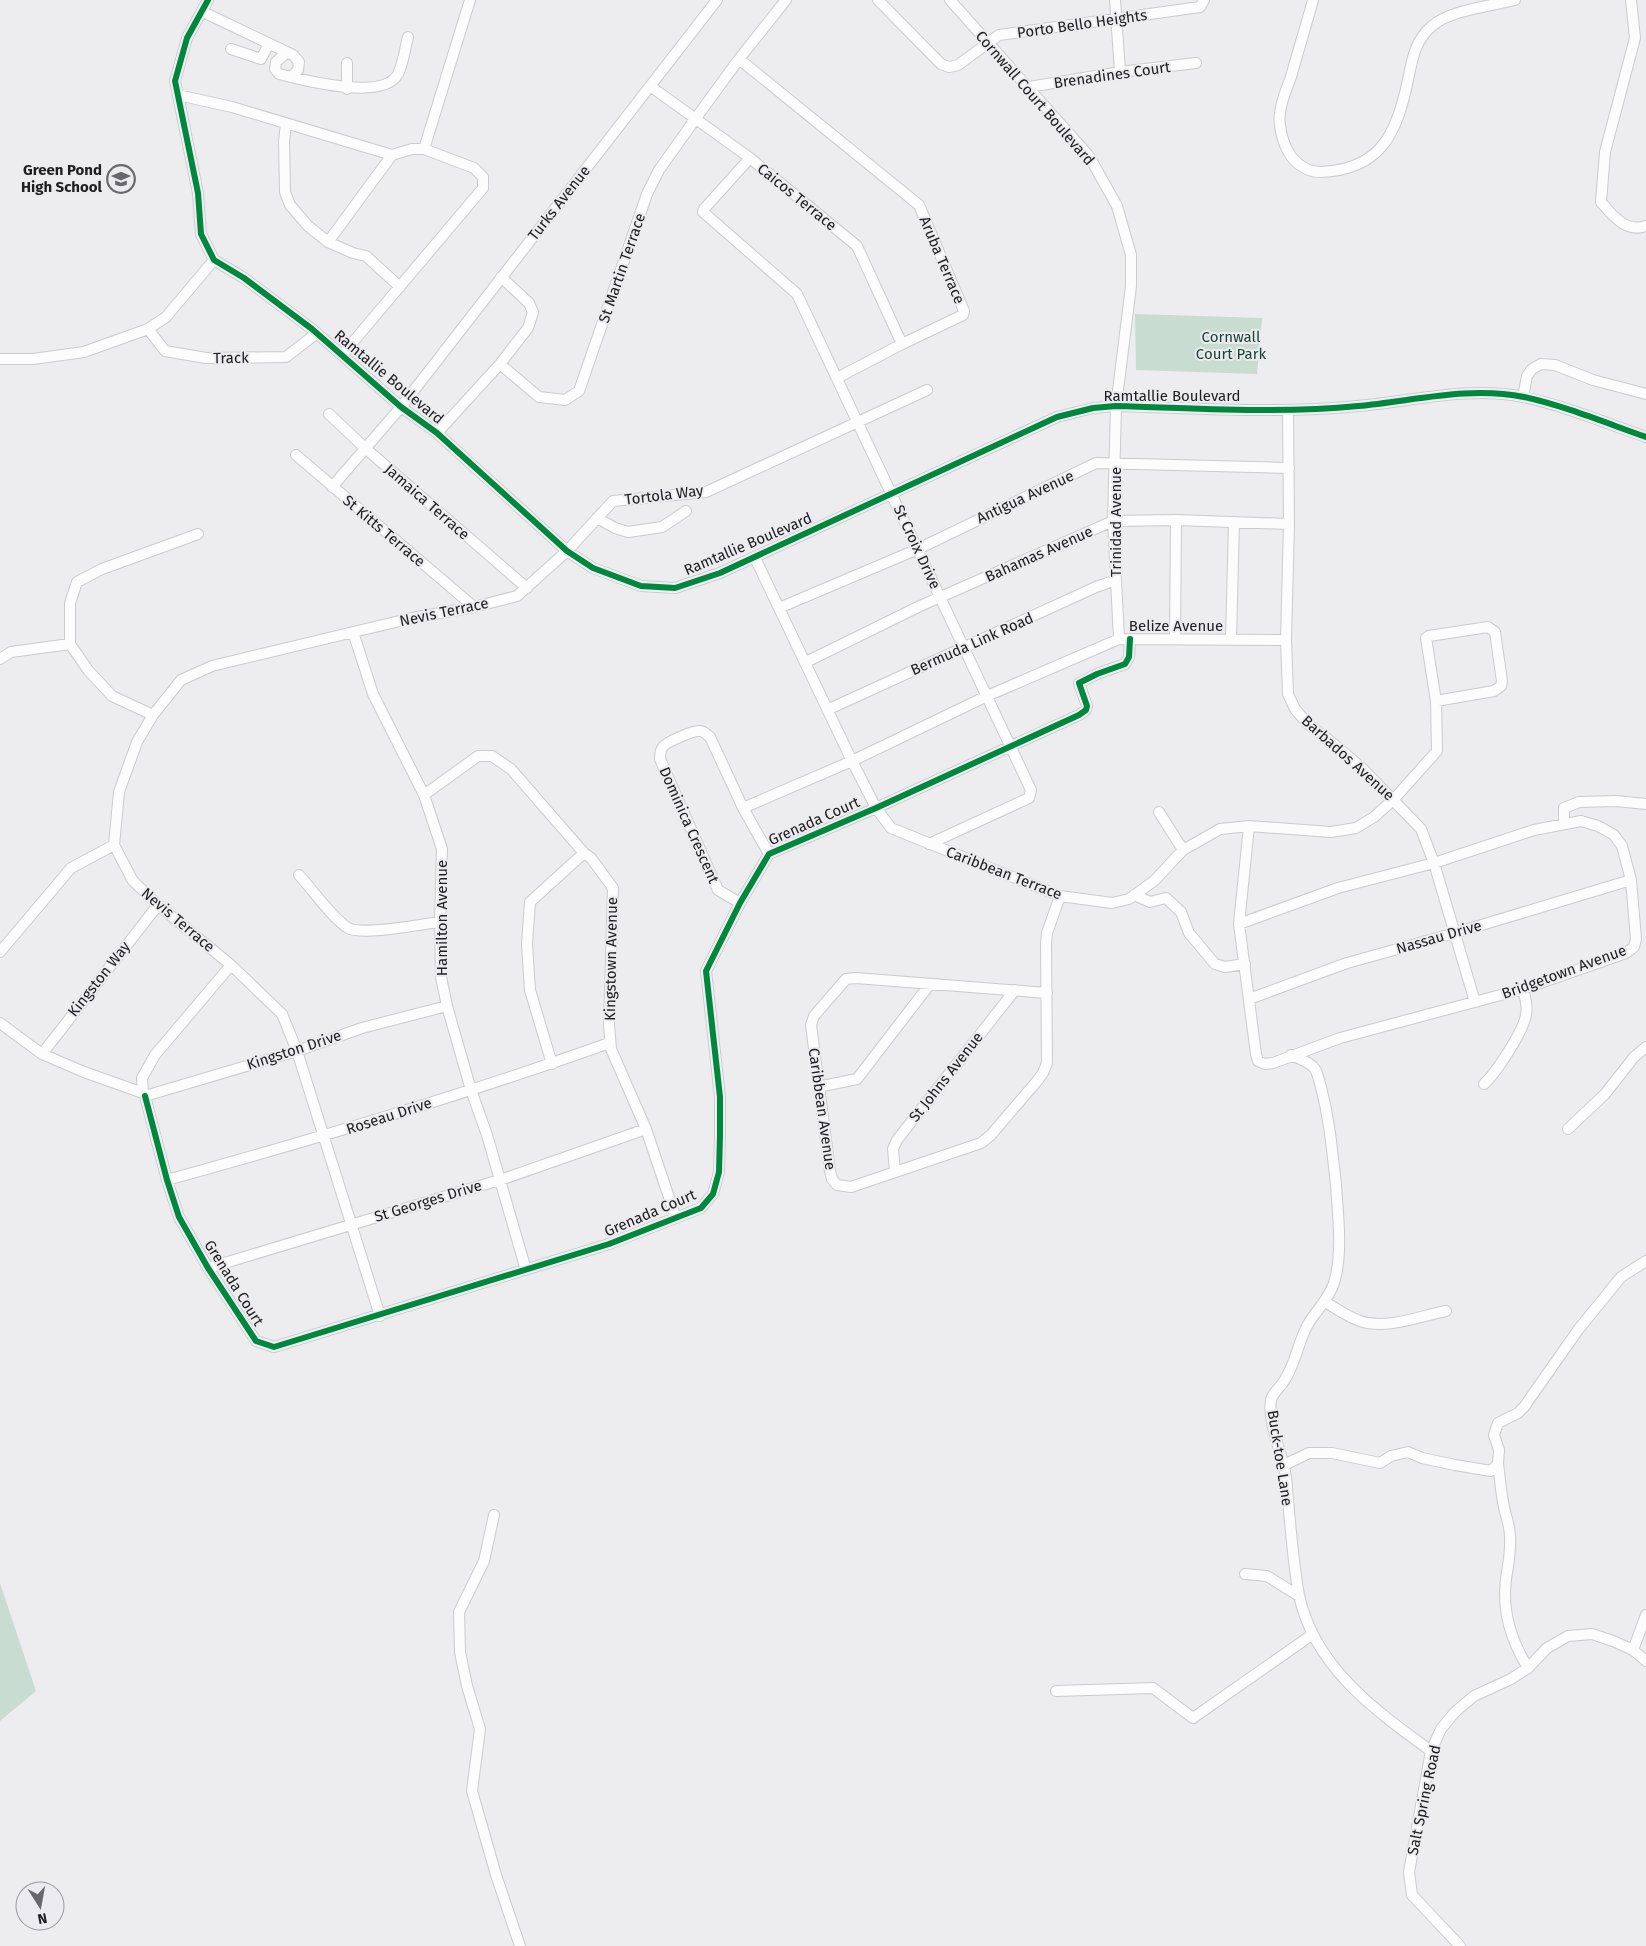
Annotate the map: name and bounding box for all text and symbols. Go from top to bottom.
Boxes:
street label: Porto Bello Heights [1016,6,1148,42]
street label: Cornwall Court Boulevard [972,27,1098,169]
street label: Brenadines Court [1053,58,1172,92]
street label: Caicos Terrace [754,160,840,234]
place label: Green Pond High School [21,161,103,196]
street label: Turks Avenue [524,162,594,244]
school or university icon: Green Pond High School [106,164,136,194]
street label: St Martin Terrace [595,211,649,325]
street label: Aruba Terrace [915,214,969,306]
street label: Ramtallie Boulevard [331,326,447,428]
park label: Cornwall Court Park [1196,328,1266,363]
street label: Track [213,349,249,367]
street label: Ramtallie Boulevard [1103,387,1241,405]
street label: Jamaica Terrace [381,460,473,544]
street label: Antigua Avenue [973,467,1077,527]
street label: Trinidad Avenue [1107,467,1125,577]
street label: Tortola Way [624,481,705,509]
street label: St Kitts Terrace [339,491,429,571]
street label: St Croix Drive [890,502,944,592]
street label: Ramtallie Boulevard [681,509,815,579]
street label: Bahamas Avenue [982,522,1096,586]
street label: Nevis Terrace [398,594,490,630]
street label: Bermuda Link Road [908,609,1036,679]
street label: Belize Avenue [1129,617,1223,635]
street label: Barbados Avenue [1298,712,1398,804]
street label: Dominica Crescent [655,764,723,887]
street label: Grenada Court [766,793,863,849]
street label: Caribbean Terrace [944,843,1064,903]
street label: Hamilton Avenue [433,860,451,976]
street label: Nevis Terrace [138,884,218,956]
street label: Kingstown Avenue [601,897,621,1021]
street label: Nassau Drive [1394,916,1484,958]
street label: Kingston Way [64,937,134,1020]
street label: Bridgetown Avenue [1499,941,1629,1003]
street label: Kingston Drive [244,1026,344,1074]
street label: St Johns Avenue [905,1028,987,1126]
street label: Caribbean Avenue [805,1047,839,1171]
street label: Roseau Drive [344,1094,434,1138]
street label: St Georges Drive [372,1176,484,1226]
street label: Grenada Court [601,1185,699,1240]
street label: Grenada Court [200,1237,268,1330]
street label: Buck-toe Lane [1264,1409,1296,1507]
street label: Salt Spring Road [1404,1743,1444,1857]
north arrow [15,1881,65,1931]
text: N [36,1909,49,1928]

